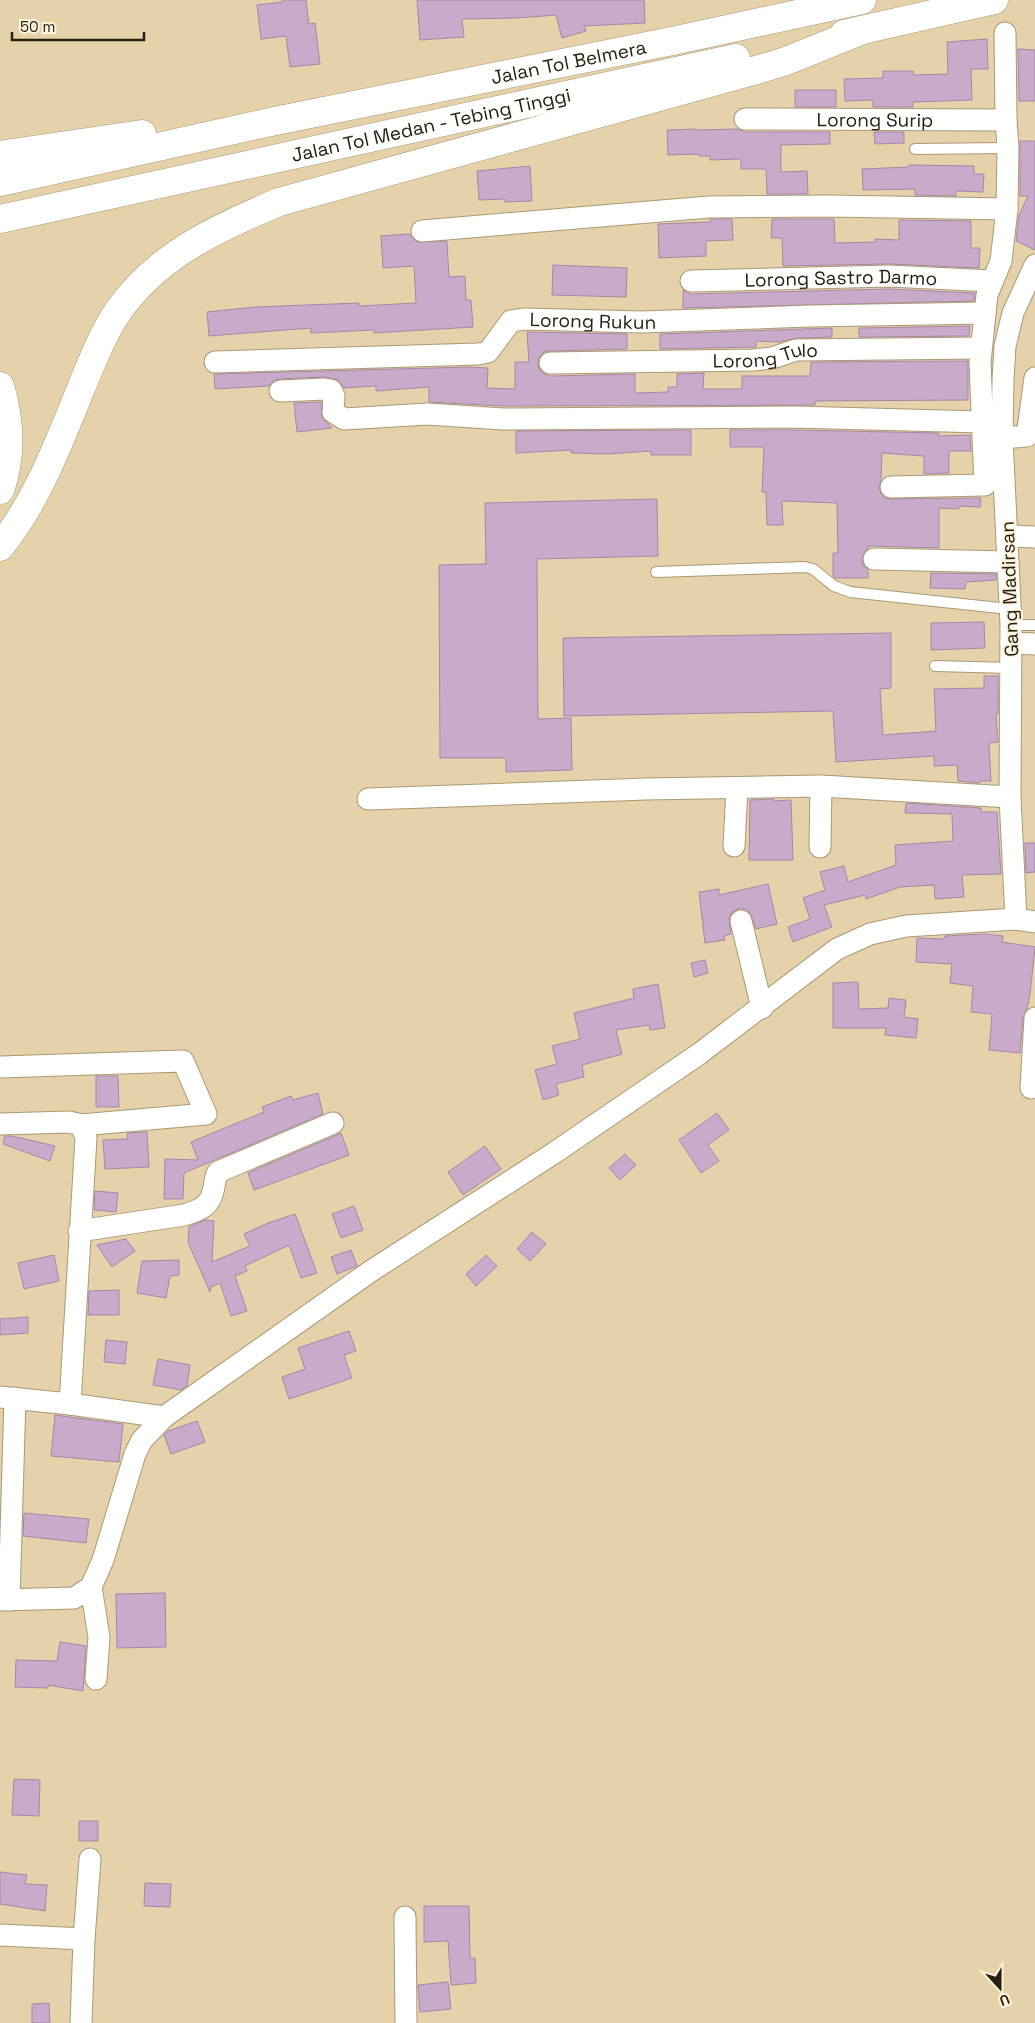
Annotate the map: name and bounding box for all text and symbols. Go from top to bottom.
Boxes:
scale bar [12,10,145,42]
text: 50 m [20,17,55,36]
street label: Jalan Tol Belmera [489,35,648,90]
street label: Jalan Tol Medan - Tebing Tinggi [289,83,573,168]
street label: Lorong Surip [817,107,933,133]
street label: Lorong Sastro Darmo [744,264,938,293]
street label: Lorong Rukun [529,307,657,335]
street label: Lorong Tulo [712,337,818,374]
street label: Gang Madirsan [995,521,1024,657]
north arrow [975,1963,1025,2013]
text: U [997,1990,1012,2010]

